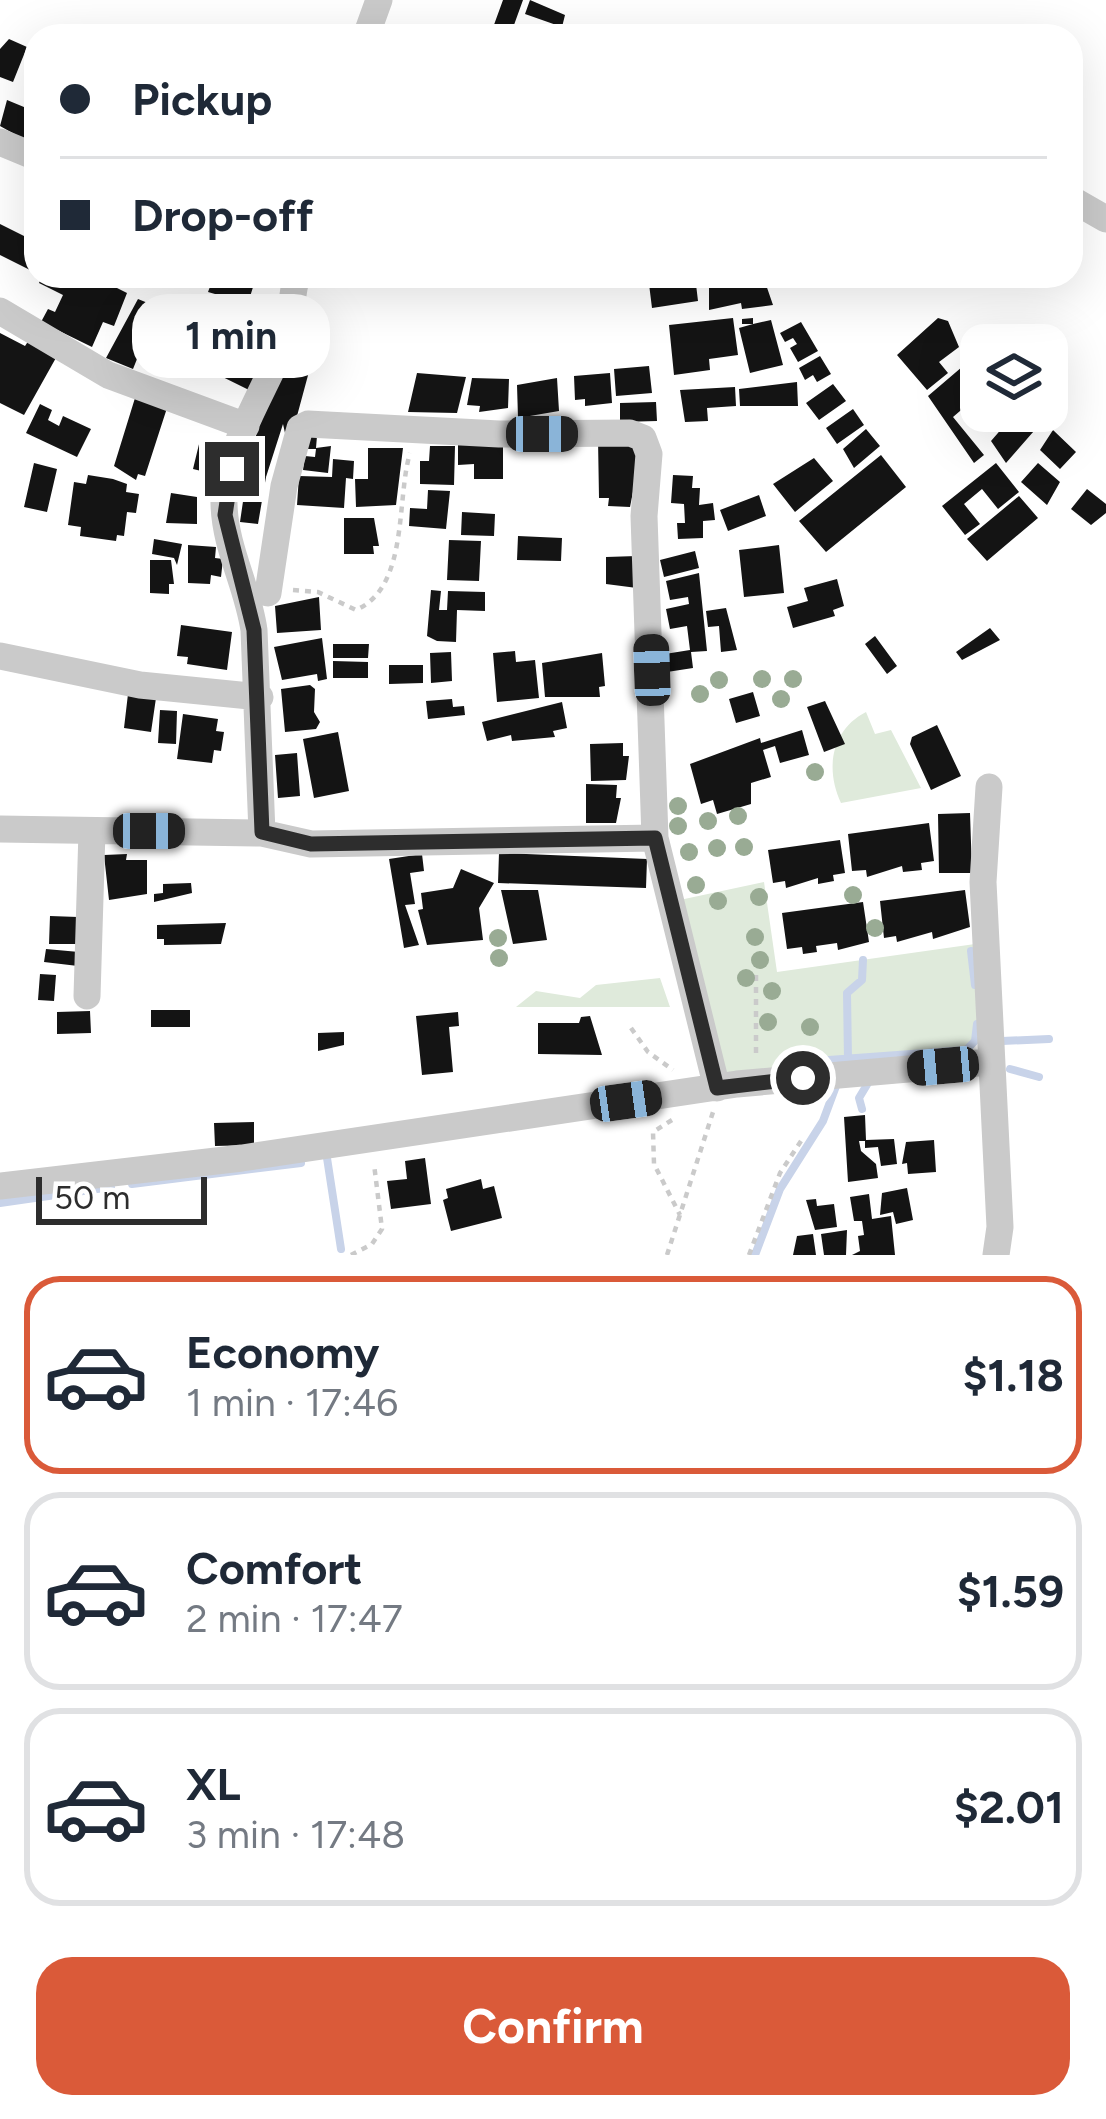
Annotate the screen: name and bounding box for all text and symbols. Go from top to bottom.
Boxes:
text: Pickup [132,72,272,126]
text: Drop-off [132,188,314,242]
callout: 1 min [133,295,331,379]
text: 1 min [185,312,277,359]
map controls [960,324,1068,432]
button: layers [960,324,1068,432]
car [506,416,578,452]
route end [205,442,259,496]
car [633,633,671,707]
car [113,813,185,849]
car [906,1045,980,1087]
route start [776,1051,830,1105]
car [588,1078,664,1124]
scale bar [36,1171,207,1224]
text: 50 m [54,1178,130,1217]
icon: car [42,1321,150,1429]
text: Economy [186,1325,379,1379]
text: $1.18 [962,1348,1064,1402]
text: 1 min · 17:46 [186,1379,398,1426]
icon: car [42,1537,150,1645]
text: Comfort [186,1541,362,1595]
text: $1.59 [957,1564,1064,1618]
text: 2 min · 17:47 [186,1595,403,1642]
icon: car [42,1753,150,1861]
text: XL [186,1757,241,1811]
text: $2.01 [954,1780,1064,1834]
text: 3 min · 17:48 [186,1811,405,1858]
button: Confirm [36,1957,1070,2095]

